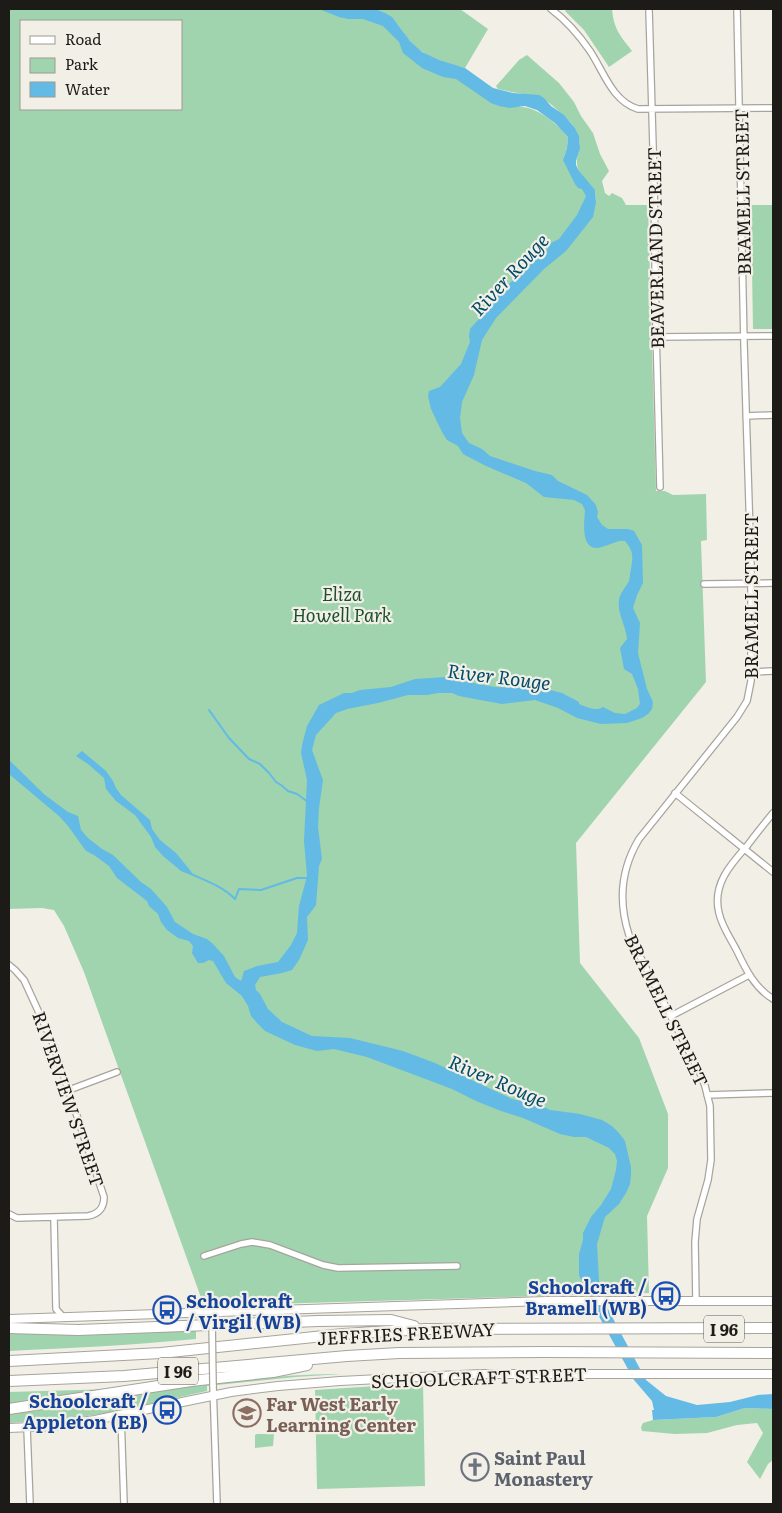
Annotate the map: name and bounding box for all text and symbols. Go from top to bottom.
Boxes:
legend [20,20,182,110]
text: Road [65,27,101,50]
text: Park [65,52,99,75]
text: Water [65,77,110,100]
street label: BRAMELL STREET [727,108,757,276]
street label: BEAVERLAND STREET [640,147,670,349]
water label: River Rouge [463,226,555,322]
street label: BRAMELL STREET [737,513,764,679]
park label: Eliza Howell Park [292,580,392,628]
water label: River Rouge [446,656,552,696]
street label: BRAMELL STREET [618,929,716,1091]
street label: RIVERVIEW STREET [26,1007,112,1191]
water label: River Rouge [445,1047,551,1113]
place label: Schoolcraft / Bramell (WB) [525,1273,647,1321]
bus stop icon: Schoolcraft / Bramell (WB) [651,1281,681,1311]
place label: Schoolcraft / Virgil (WB) [186,1287,301,1335]
bus stop icon: Schoolcraft / Virgil (WB) [152,1295,182,1325]
street label: JEFFRIES FREEWAY [316,1315,496,1351]
road number: I 96 [704,1316,744,1342]
road number: I 96 [158,1358,198,1384]
street label: SCHOOLCRAFT STREET [370,1360,588,1394]
place label: Schoolcraft / Appleton (EB) [23,1387,148,1435]
place label: Far West Early Learning Center [266,1390,416,1438]
bus stop icon: Schoolcraft / Appleton (EB) [152,1395,182,1425]
school or university icon: Far West Early Learning Center [232,1398,262,1428]
place label: Saint Paul Monastery [494,1444,593,1492]
church icon: Saint Paul Monastery [460,1452,490,1482]

